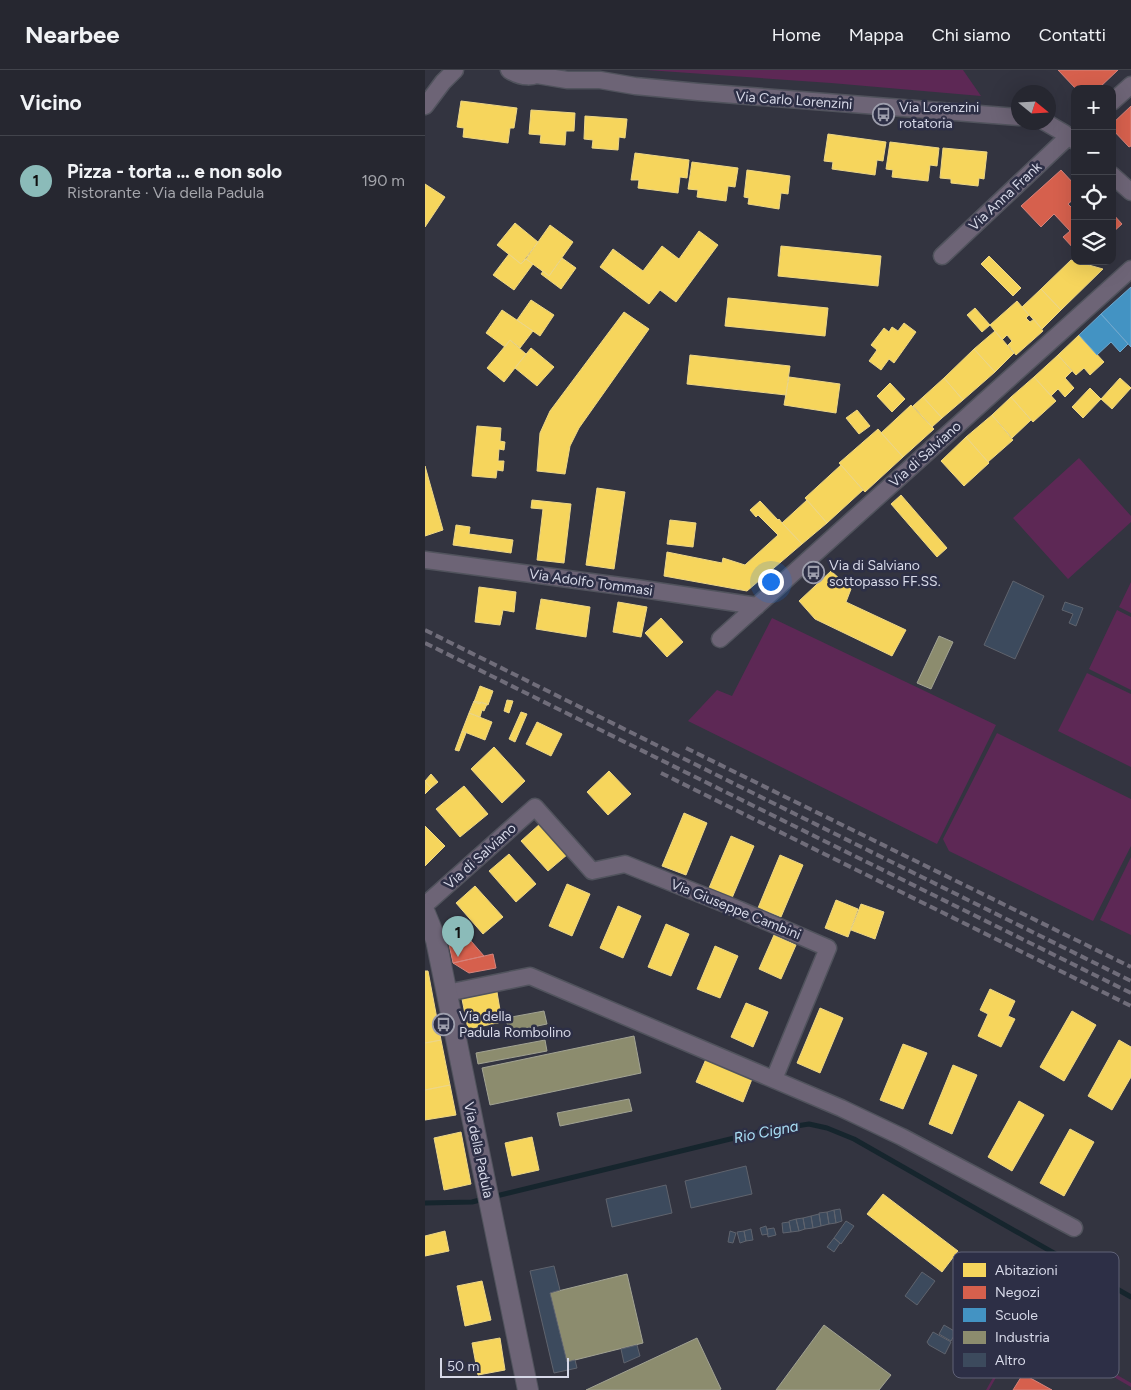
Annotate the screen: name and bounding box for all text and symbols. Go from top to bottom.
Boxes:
text: Nearbee [25,20,120,49]
text: Home [772,24,821,46]
text: Mappa [849,24,904,46]
text: Chi siamo [932,24,1011,46]
text: Contatti [1039,24,1106,46]
north arrow [1011,85,1056,130]
map controls [1071,85,1116,265]
button: + [1071,85,1116,130]
street label: Via Carlo Lorenzini [735,88,853,113]
text: Vicino [20,90,82,115]
place label: Via Lorenzini rotatoria [899,99,979,132]
bus stop icon: Via Lorenzini rotatoria [871,103,895,127]
button: − [1071,130,1116,175]
street label: Via Anna Frank [965,158,1045,234]
text: Pizza - torta … e non solo [67,160,282,183]
text: 1 [33,171,39,190]
text: 190 m [362,171,405,190]
button: locate [1071,175,1116,220]
text: Ristorante · Via della Padula [67,183,264,202]
button: layers [1071,220,1116,265]
street label: Via di Salviano [886,418,965,491]
place label: Via di Salviano sottopasso FF.SS. [829,557,941,590]
bus stop icon: Via di Salviano sottopasso FF.SS. [801,561,825,585]
street label: Via Adolfo Tommasi [528,565,654,600]
your location [758,569,784,595]
street label: Via di Salviano [441,820,520,893]
street label: Via Giuseppe Cambini [668,876,803,943]
pin: 1 [442,916,474,957]
place label: Via della Padula Rombolino [459,1008,571,1041]
bus stop icon: Via della Padula Rombolino [431,1012,455,1036]
street label: Via della Padula [460,1101,497,1200]
water label: Rio Cigna [732,1117,800,1147]
legend [953,1252,1119,1378]
text: Abitazioni [995,1262,1058,1279]
text: Negozi [995,1284,1040,1301]
text: Scuole [995,1307,1038,1324]
text: Industria [995,1329,1050,1346]
text: Altro [995,1352,1026,1369]
scale bar [440,1355,569,1378]
text: 50 m [447,1358,479,1375]

